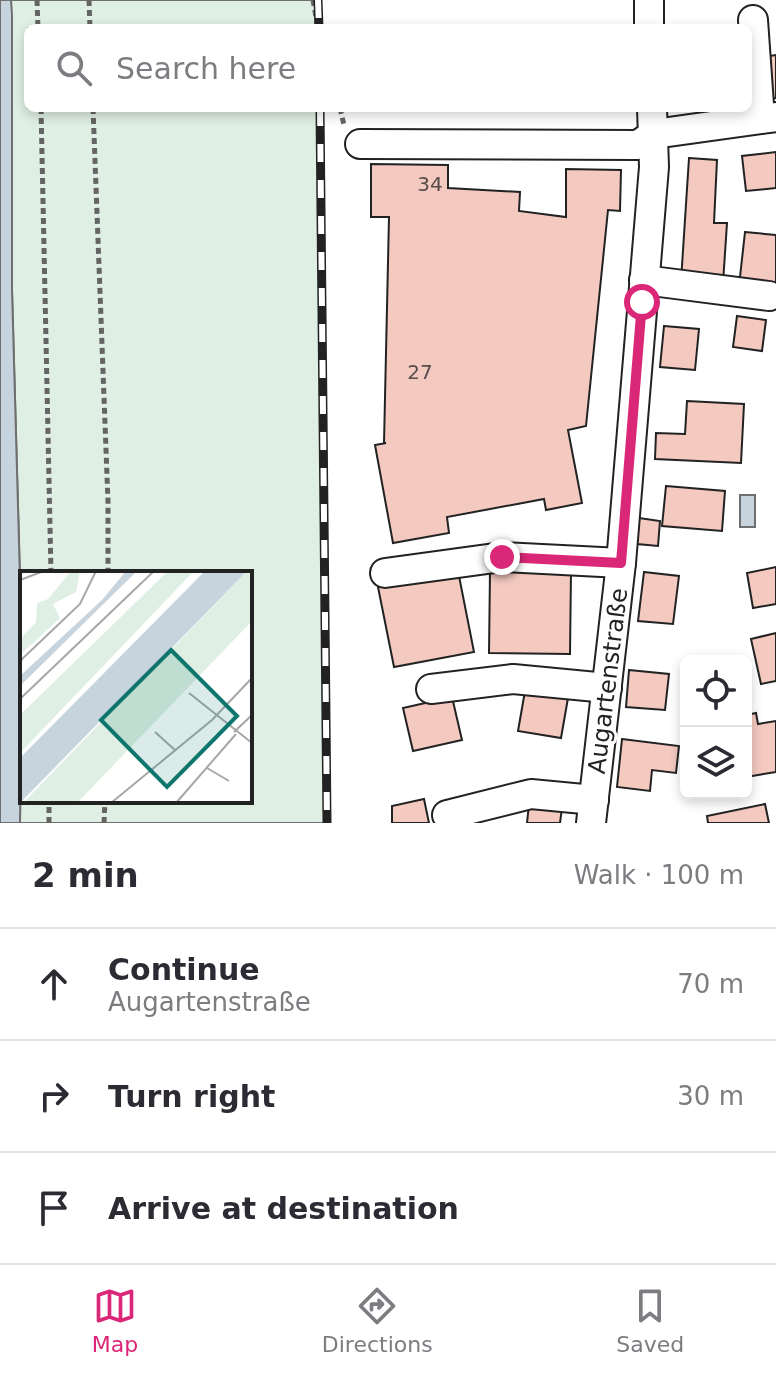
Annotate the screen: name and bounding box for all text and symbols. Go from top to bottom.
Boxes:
search box [24,24,752,112]
icon: search [52,46,96,90]
text: Search here [116,51,296,86]
house number: 34 [417,172,443,196]
route start [624,284,660,320]
house number: 27 [407,360,433,384]
route end [484,539,520,575]
inset map [20,571,252,803]
street label: Augartenstraße [583,586,633,776]
map controls [680,655,752,799]
button: locate [680,655,752,727]
button: layers [680,727,752,799]
text: 2 min [32,855,139,895]
text: Walk · 100 m [574,860,744,890]
text: Continue [108,952,260,987]
icon: ahead [32,962,76,1006]
text: 70 m [677,969,744,999]
text: Augartenstraße [108,987,311,1017]
icon: right [32,1074,76,1118]
text: Turn right [108,1079,275,1114]
text: 30 m [677,1081,744,1111]
icon: arrive [32,1186,76,1230]
text: Arrive at destination [108,1191,459,1226]
tab: Map [92,1284,138,1357]
tab: Directions [322,1284,433,1357]
tab: Saved [616,1284,684,1357]

